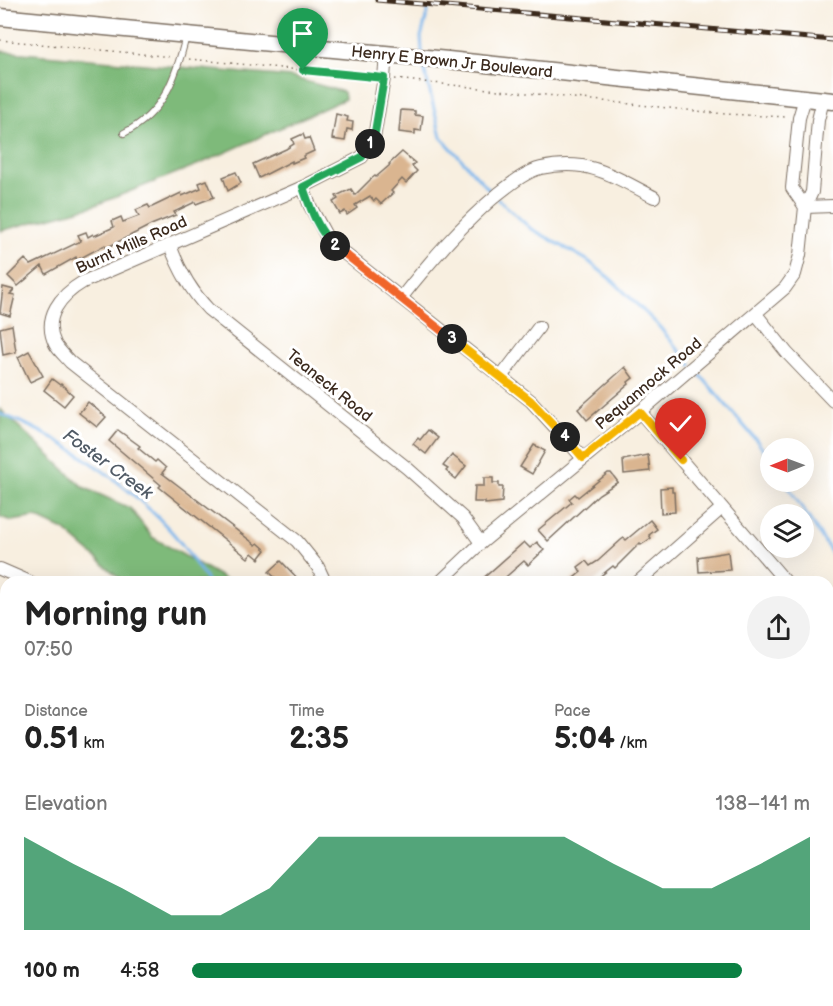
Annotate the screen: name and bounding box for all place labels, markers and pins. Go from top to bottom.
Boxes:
pin [277,8,328,70]
pin: 1 [355,129,385,159]
pin: 2 [320,231,350,261]
pin: 3 [437,324,467,354]
pin [655,398,706,460]
pin: 4 [550,422,580,452]

